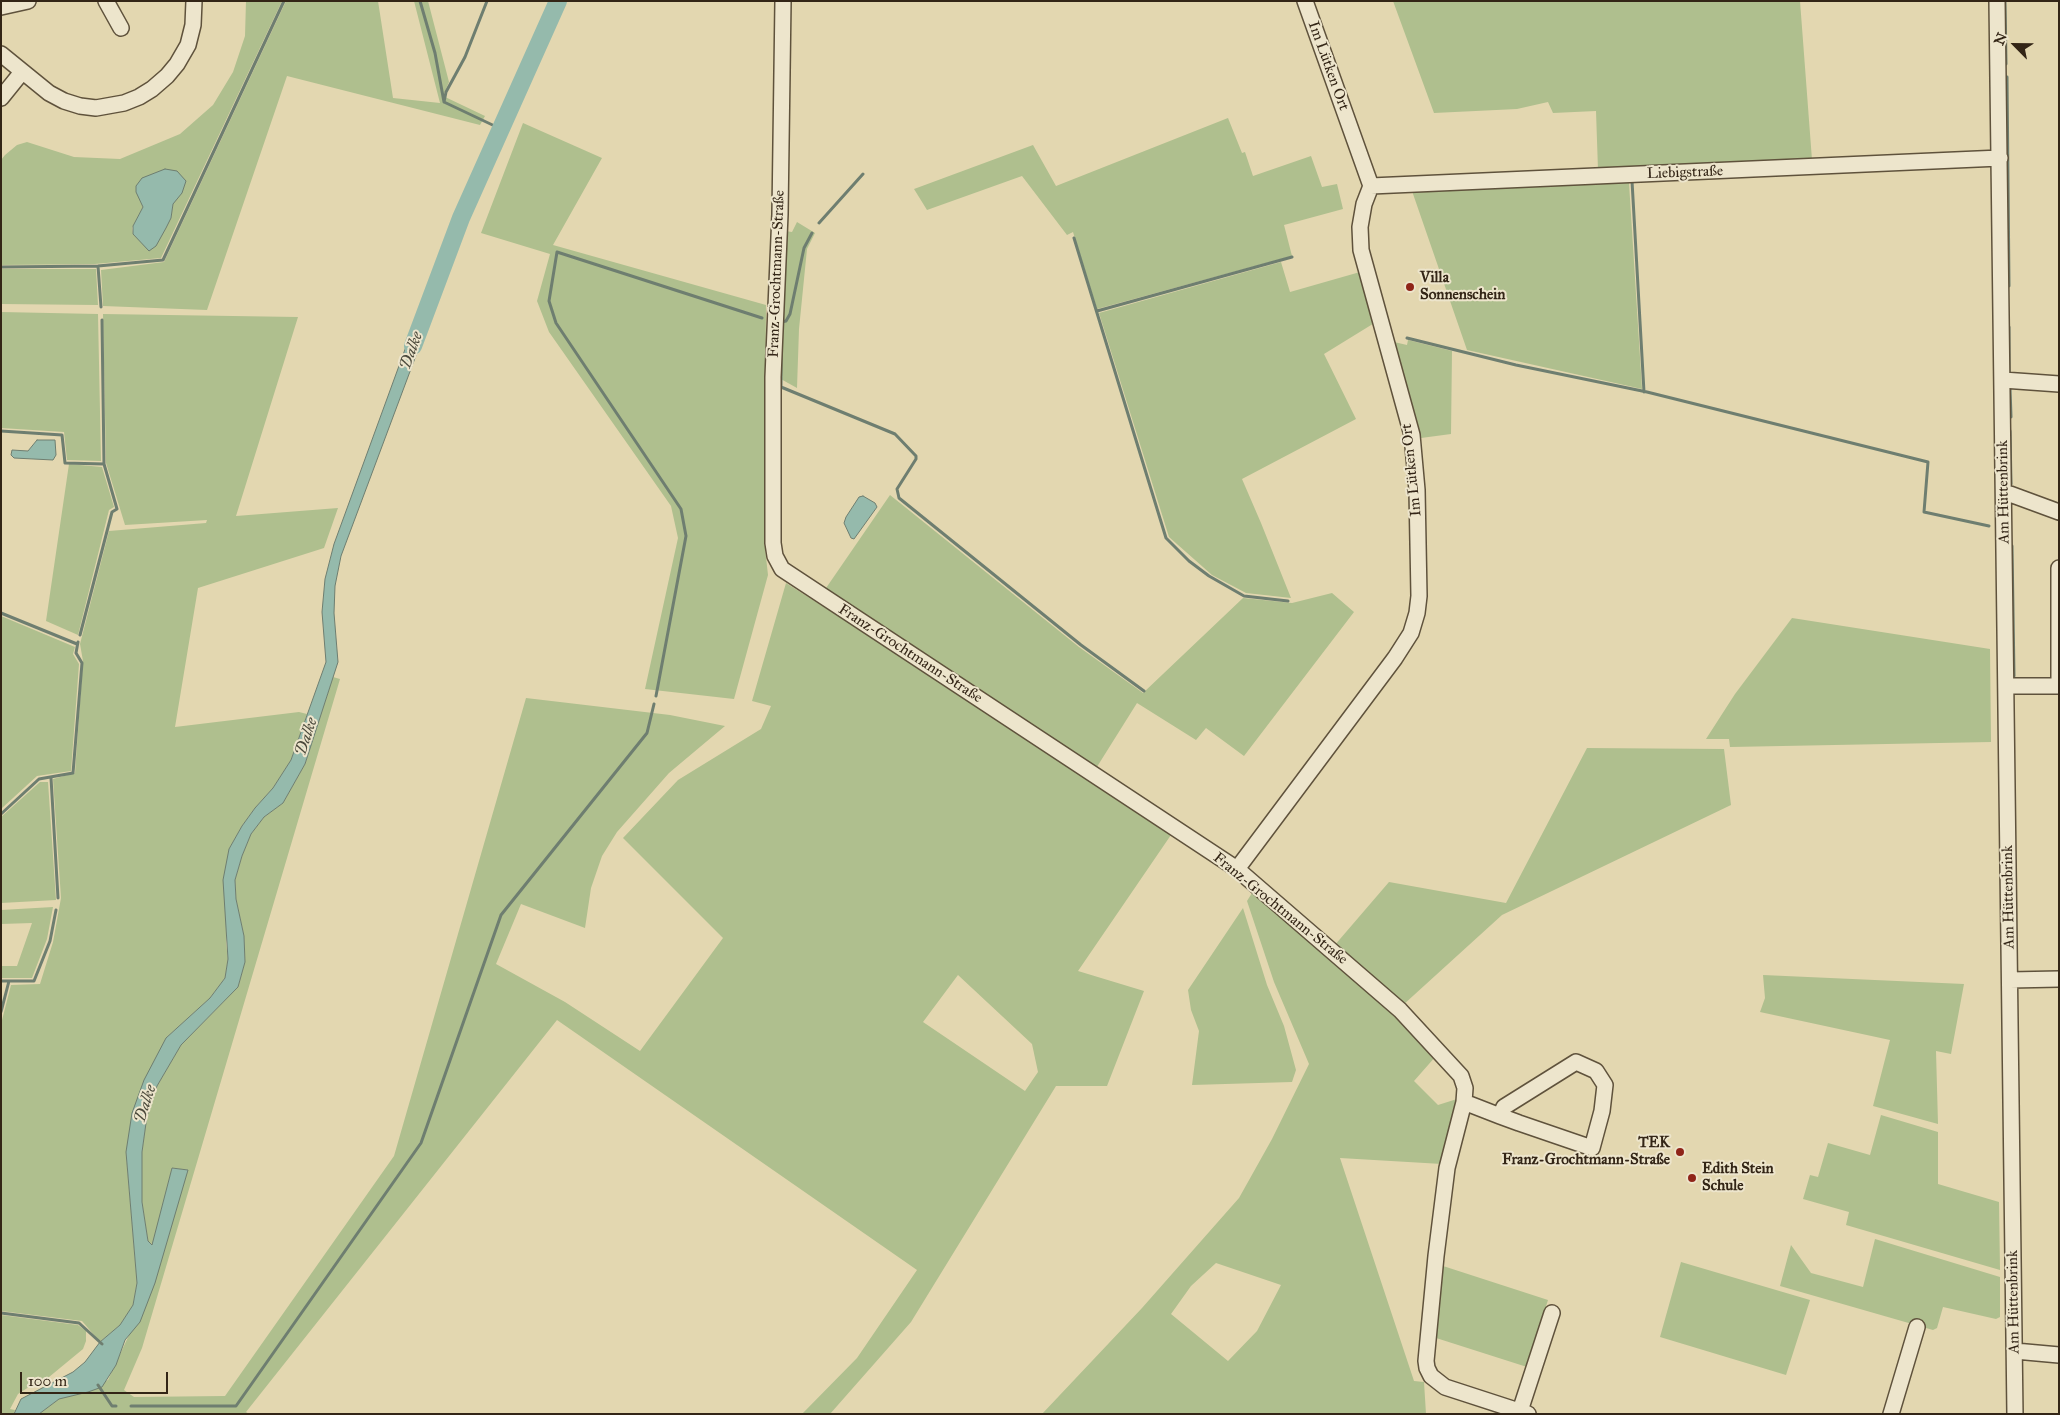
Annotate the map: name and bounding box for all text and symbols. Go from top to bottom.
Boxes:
street label: Im Lütken Ort [1304,19,1352,113]
north arrow [1990,20,2040,70]
text: N [1991,30,2011,48]
street label: Liebigstraße [1646,163,1724,183]
street label: Franz-Grochtmann-Straße [765,190,789,358]
place label: Villa Sonnenschein [1420,269,1505,304]
marker: Villa Sonnenschein [1404,281,1416,293]
water label: Dalke [396,330,428,372]
street label: Im Lütken Ort [1398,423,1426,517]
street label: Am Hüttenbrink [1994,440,2014,544]
street label: Franz-Grochtmann-Straße [835,601,985,707]
water label: Dalke [292,716,322,758]
street label: Am Hüttenbrink [1999,845,2019,949]
street label: Franz-Grochtmann-Straße [1209,849,1351,969]
water label: Dalke [131,1083,161,1125]
place label: TEK Franz-Grochtmann-Straße [1502,1134,1670,1169]
marker: TEK Franz-Grochtmann-Straße [1674,1146,1686,1158]
place label: Edith Stein Schule [1702,1160,1774,1195]
marker: Edith Stein Schule [1686,1172,1698,1184]
street label: Am Hüttenbrink [2004,1250,2024,1354]
scale bar [22,1362,170,1394]
text: 100 m [28,1372,67,1390]

